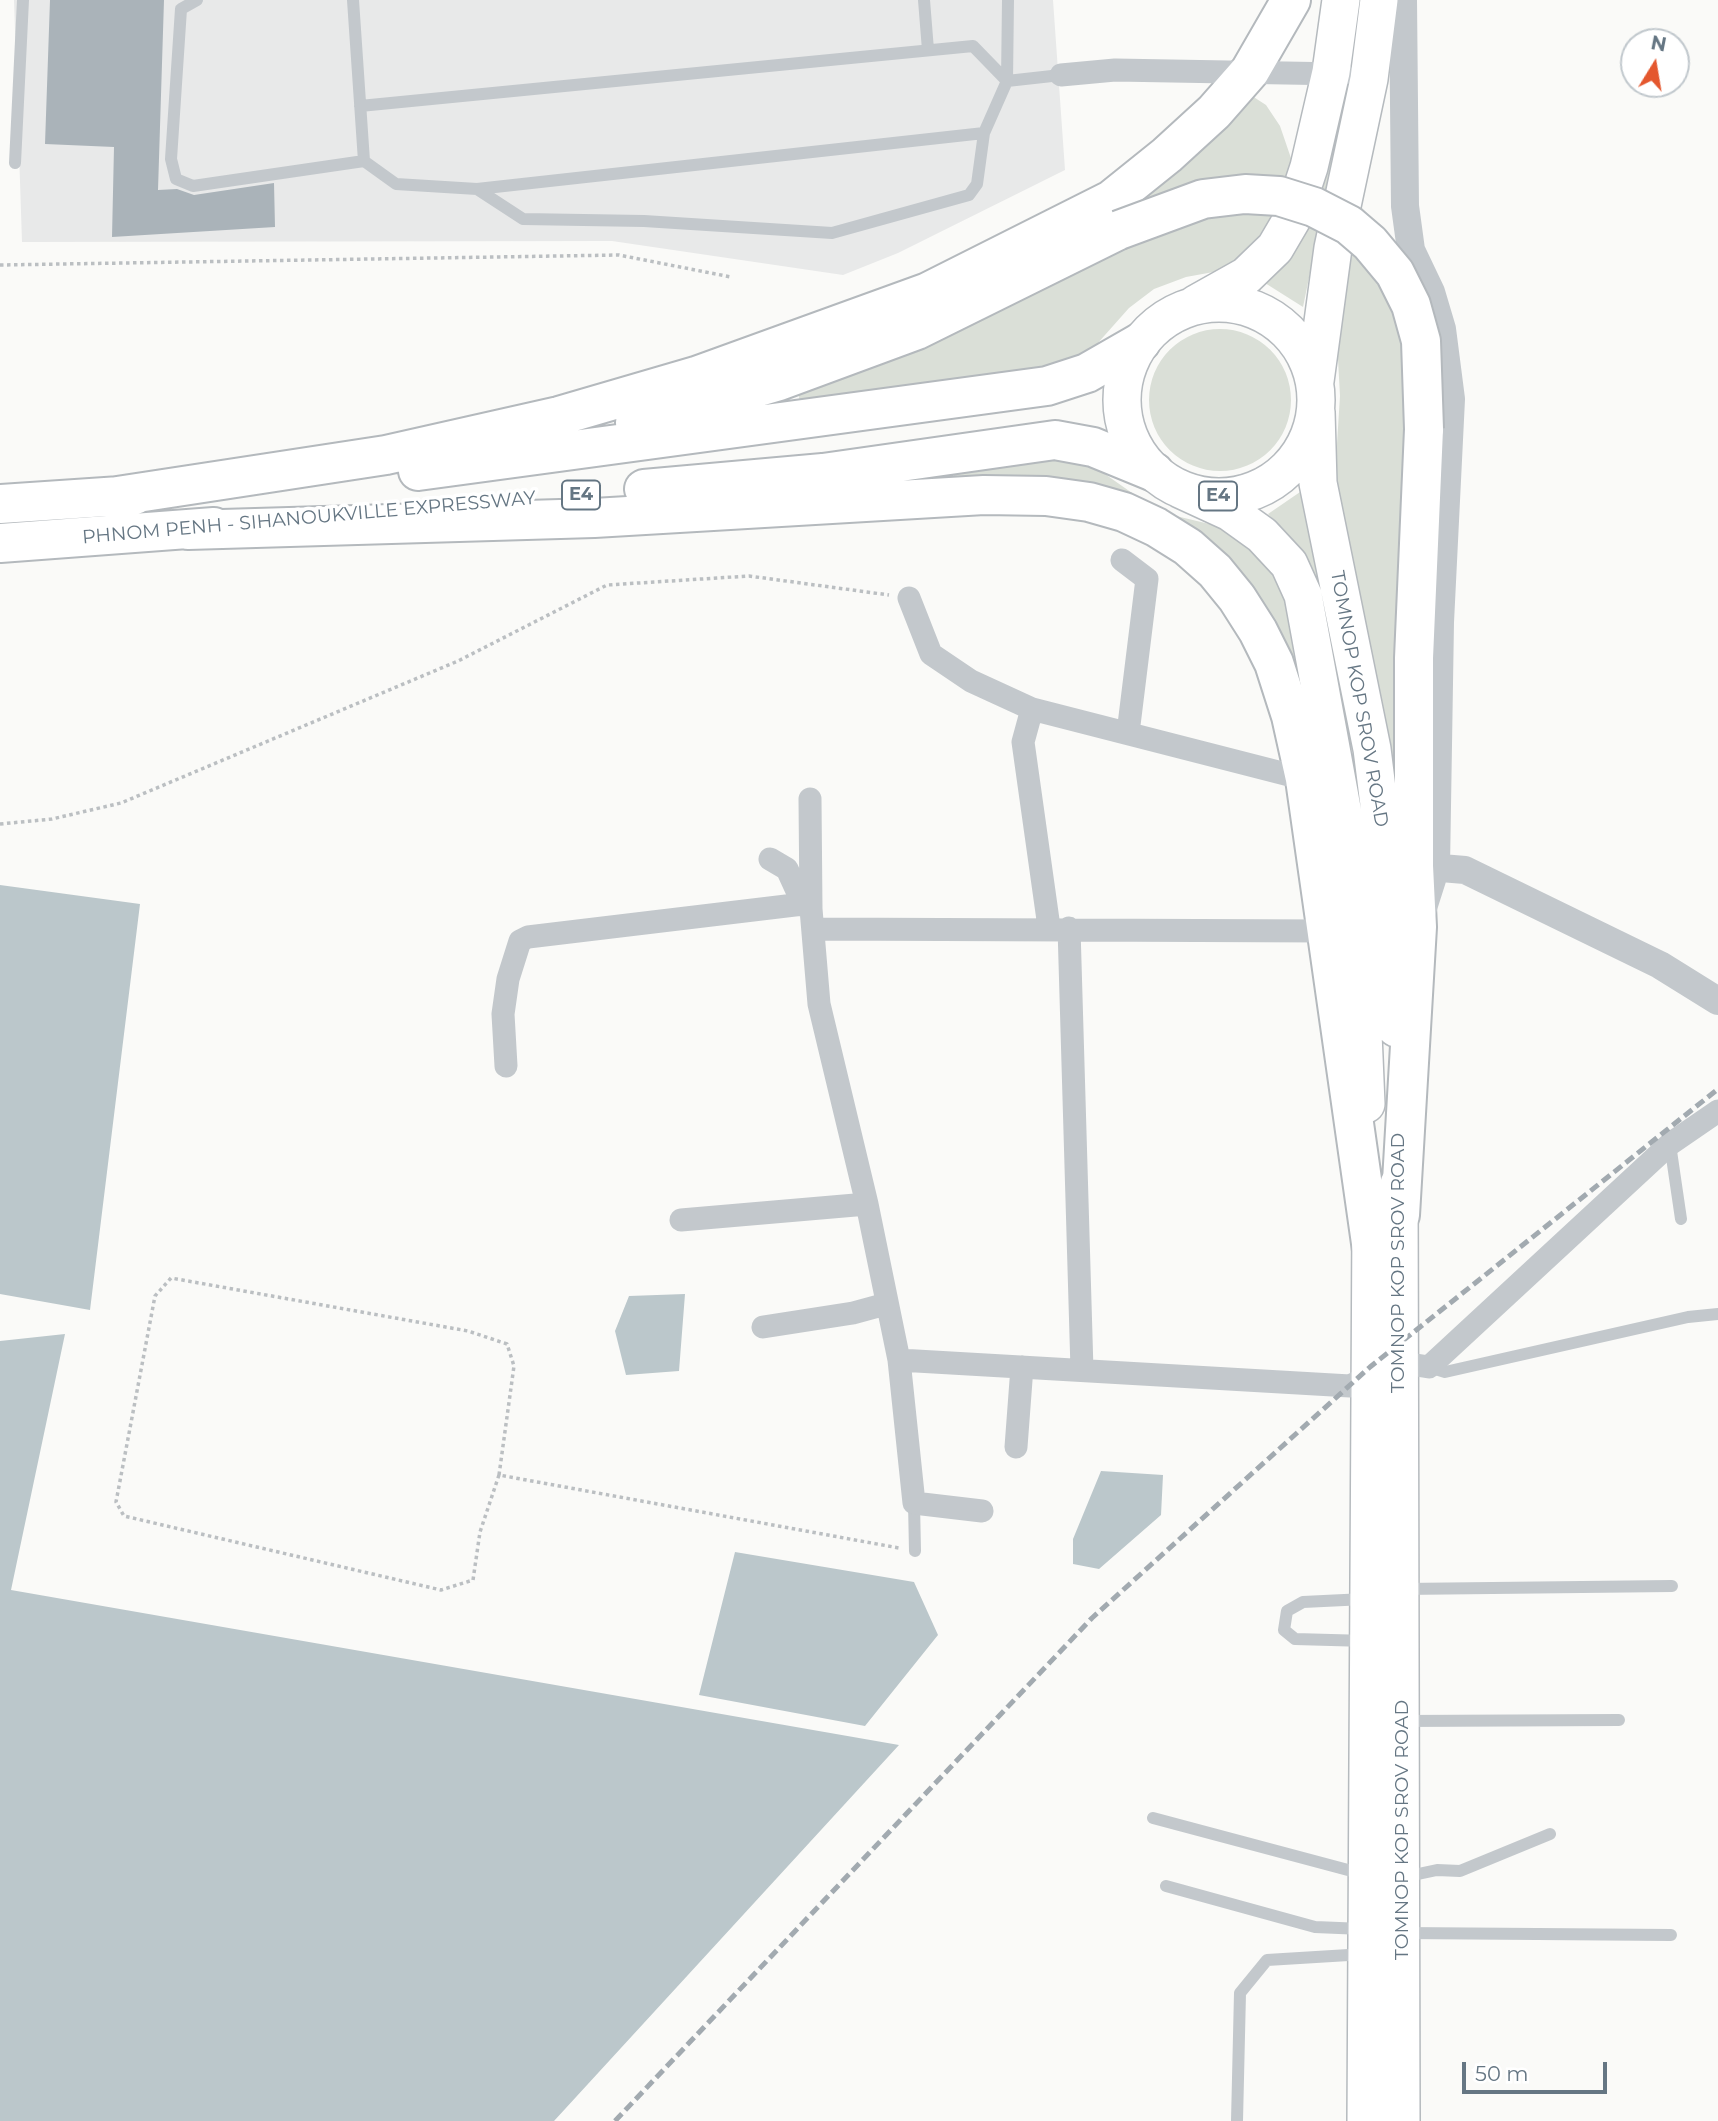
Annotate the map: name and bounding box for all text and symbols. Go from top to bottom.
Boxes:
north arrow [1620,28,1690,98]
text: N [1649,31,1668,57]
road number: E4 [562,480,600,509]
road number: E4 [1199,482,1237,510]
street label: PHNOM PENH - SIHANOUKVILLE EXPRESSWAY [81,487,537,549]
street label: TOMNOP KOP SROV ROAD [1325,569,1393,829]
street label: TOMNOP KOP SROV ROAD [1387,1133,1409,1393]
street label: TOMNOP KOP SROV ROAD [1391,1700,1413,1960]
scale bar [1466,2048,1611,2092]
text: 50 m [1475,2061,1529,2086]

